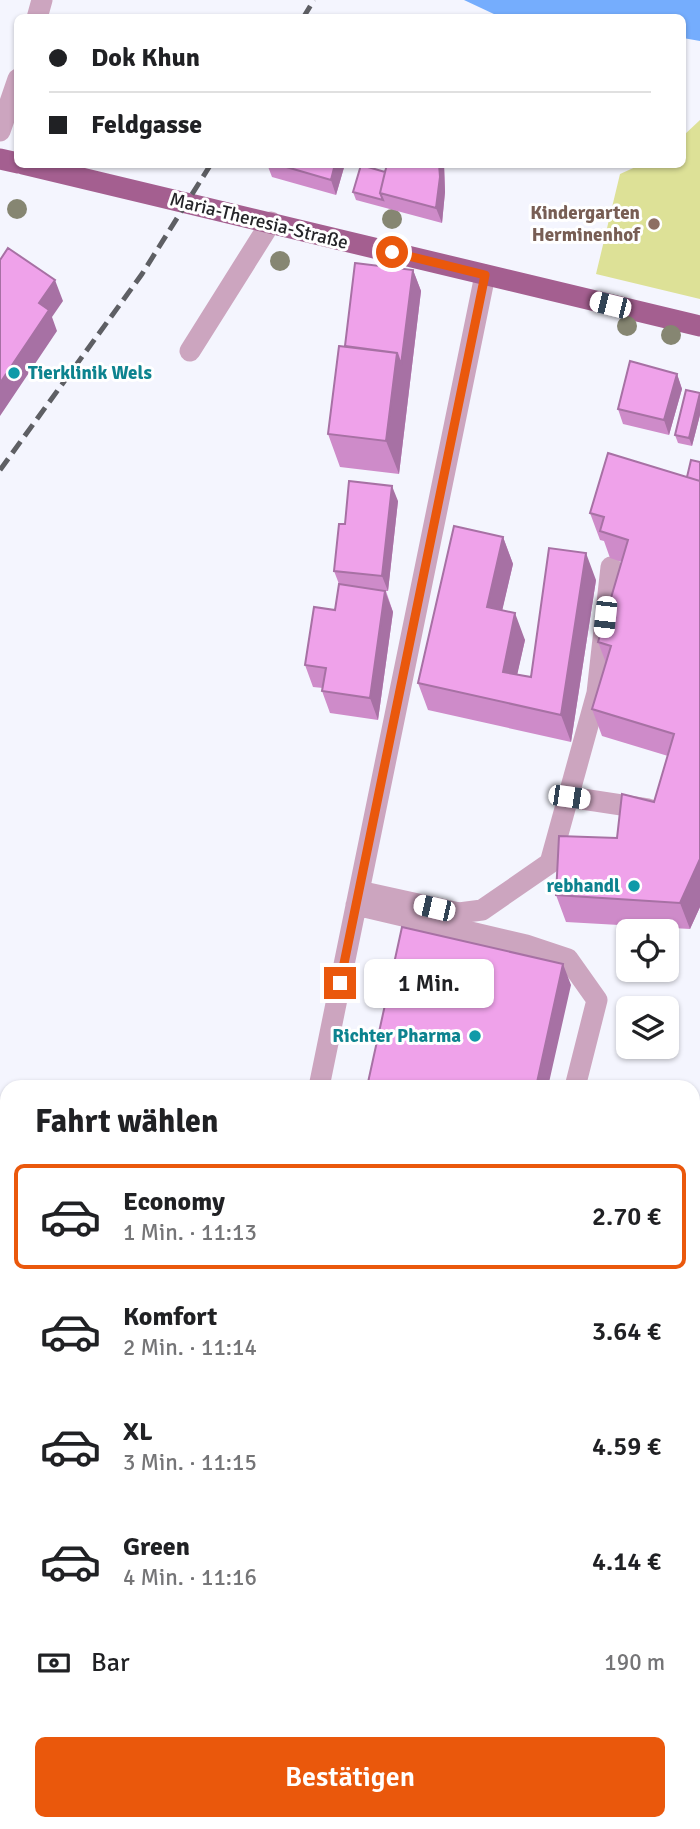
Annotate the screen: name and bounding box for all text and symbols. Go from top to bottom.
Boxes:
text: Dok Khun [91,42,200,74]
text: Feldgasse [91,109,202,141]
street label: Maria-Theresia-Straße [167,187,351,255]
place label: Kindergarten Herminenhof [530,201,641,247]
marker: Kindergarten Herminenhof [646,216,662,232]
route start [376,236,408,268]
car [588,290,633,320]
place label: Tierklinik Wels [28,361,152,385]
marker: Tierklinik Wels [6,365,22,381]
car [593,595,618,639]
car [547,784,592,810]
place label: rebhandl [546,874,620,898]
marker: rebhandl [626,878,642,894]
car [412,893,457,923]
map controls [616,919,679,1059]
button: locate [616,919,679,982]
callout: 1 Min. [364,958,494,1007]
route end [324,967,356,999]
text: 1 Min. [398,969,460,998]
button: layers [616,996,679,1059]
place label: Richter Pharma [332,1024,461,1048]
marker: Richter Pharma [467,1028,483,1044]
text: Fahrt wählen [35,1102,219,1141]
icon: car [39,1185,102,1248]
text: Economy [123,1186,225,1218]
text: 2.70 € [592,1201,661,1233]
text: 1 Min. · 11:13 [123,1218,257,1247]
icon: car [39,1300,102,1363]
text: Komfort [123,1301,217,1333]
text: 3.64 € [592,1316,661,1348]
text: 2 Min. · 11:14 [123,1333,257,1362]
icon: car [39,1415,102,1478]
text: XL [123,1416,153,1448]
text: 4.59 € [592,1431,661,1463]
text: 3 Min. · 11:15 [123,1448,257,1477]
icon: car [39,1530,102,1593]
text: Green [123,1531,190,1563]
text: 4.14 € [592,1546,661,1578]
text: 4 Min. · 11:16 [123,1563,257,1592]
icon: cash [35,1644,73,1682]
text: Bar [91,1647,129,1679]
text: 190 m [604,1648,665,1677]
button: Bestätigen [35,1737,665,1817]

